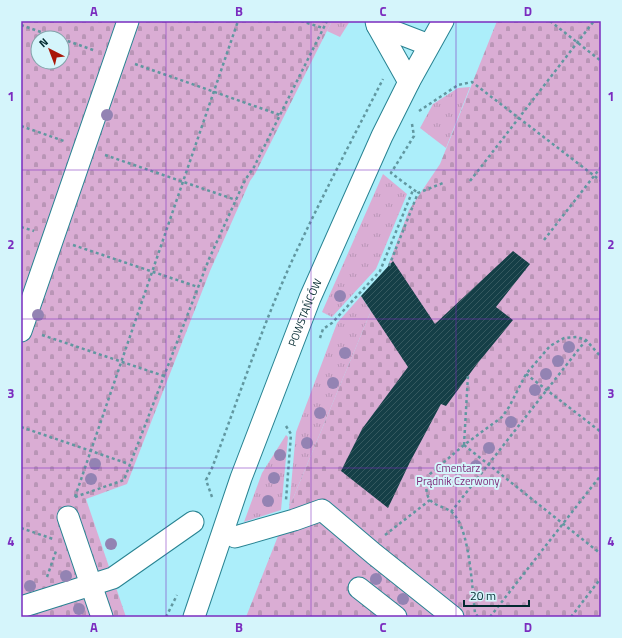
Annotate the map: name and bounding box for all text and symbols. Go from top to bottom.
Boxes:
text: A [90,1,98,21]
text: B [235,1,243,21]
text: C [379,1,387,21]
text: D [524,1,532,21]
north arrow [30,30,70,70]
text: N [35,34,51,51]
text: 1 [7,86,15,106]
text: 1 [607,86,615,106]
text: 2 [7,234,15,254]
text: 2 [607,234,615,254]
street label: POWSTAŃCÓW [284,276,326,349]
text: 3 [7,383,15,403]
text: 3 [607,383,615,403]
park label: Cmentarz Prądnik Czerwony [416,460,500,489]
text: 4 [7,531,15,551]
text: 4 [607,531,615,551]
scale bar [464,582,529,608]
text: 20 m [470,586,496,605]
text: A [90,617,98,637]
text: B [235,617,243,637]
text: C [379,617,387,637]
text: D [524,617,532,637]

